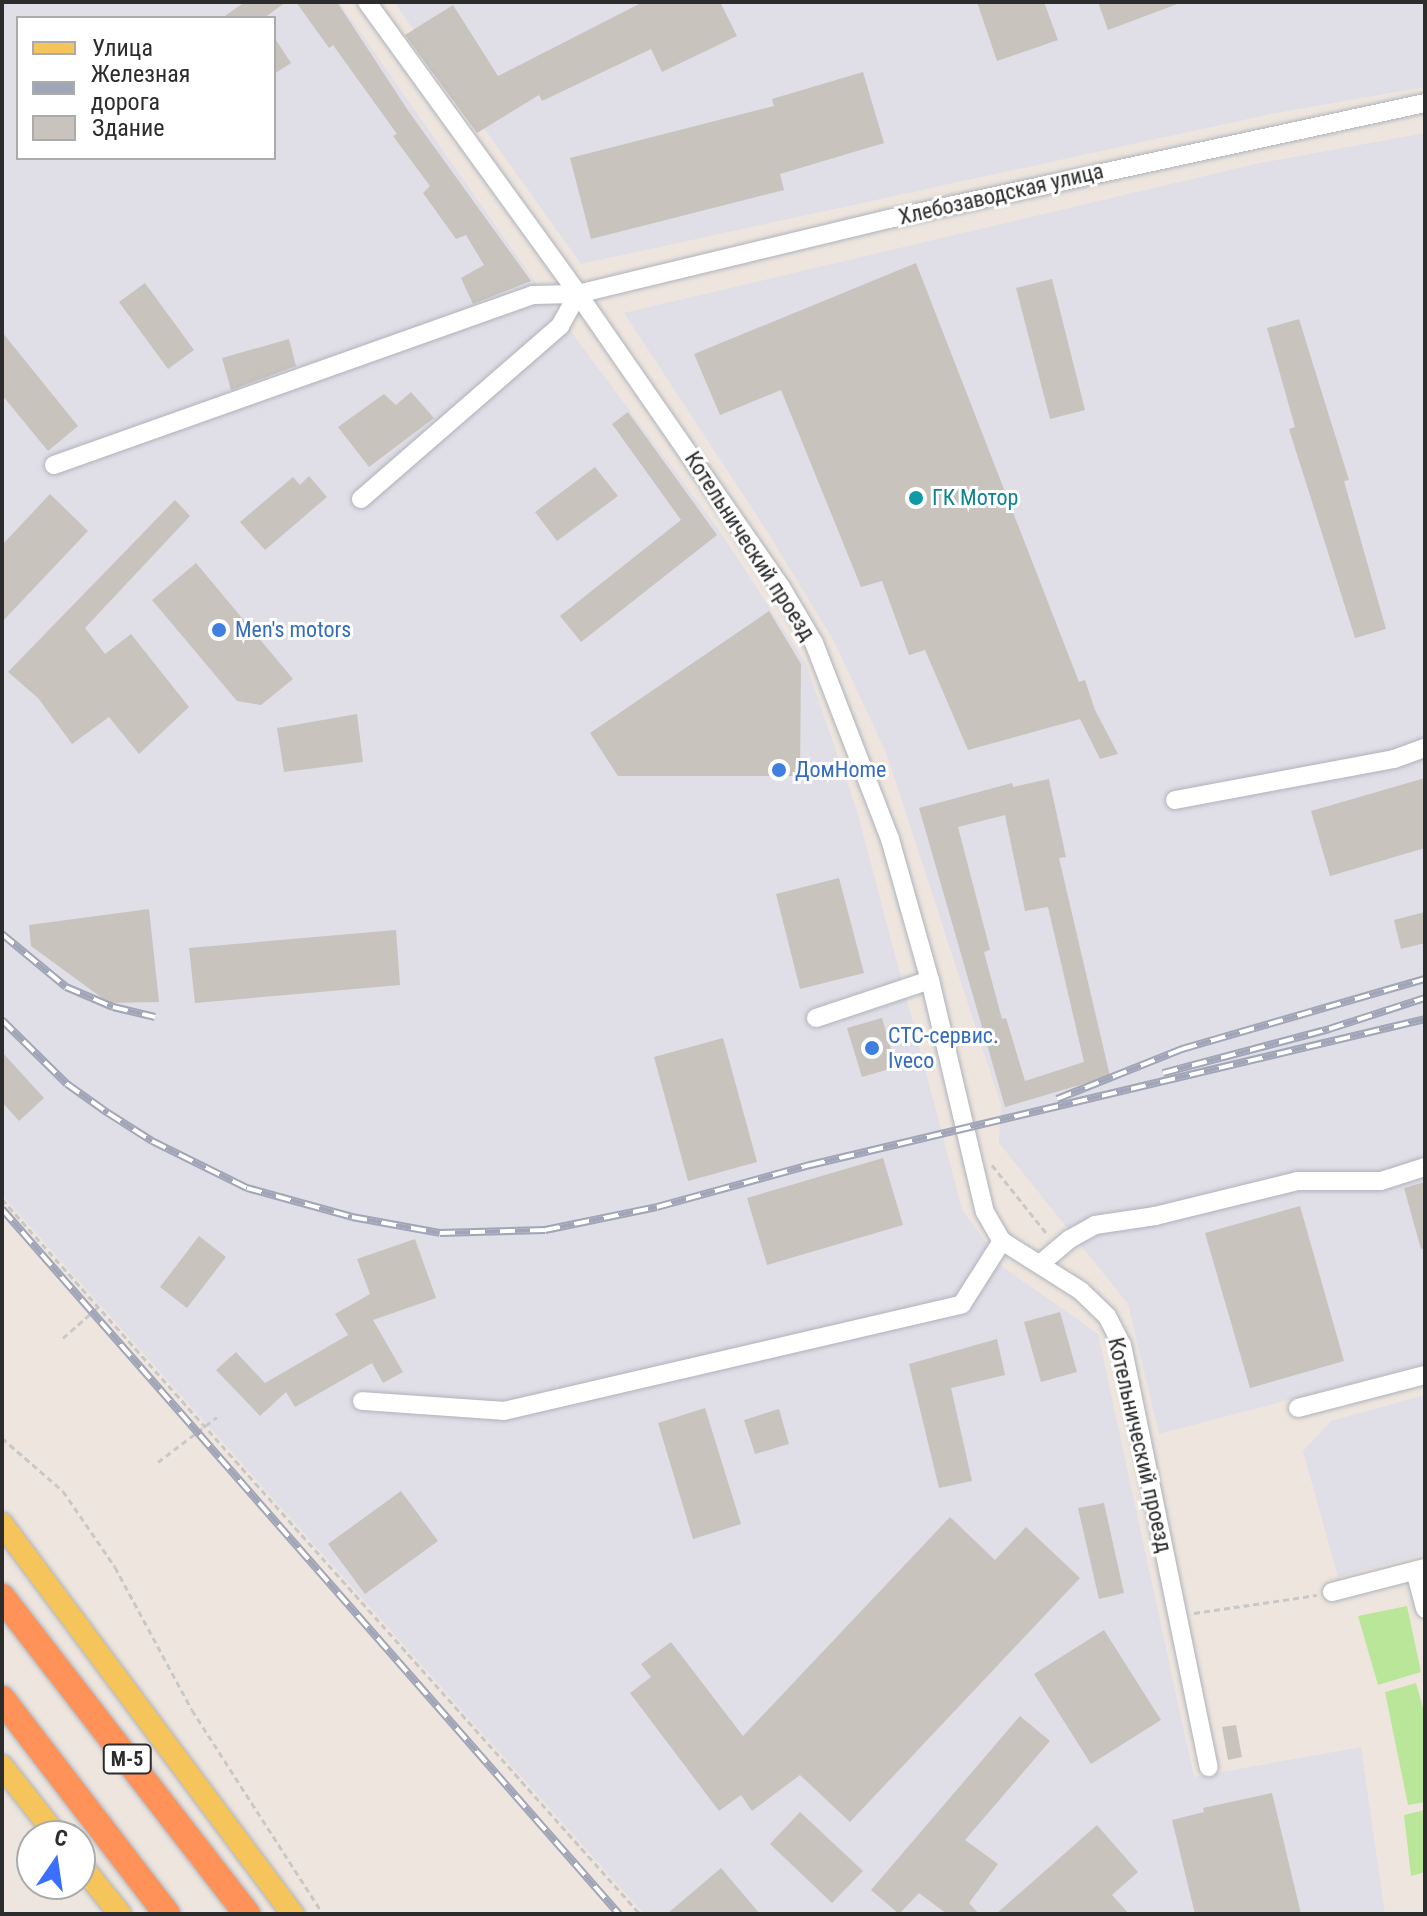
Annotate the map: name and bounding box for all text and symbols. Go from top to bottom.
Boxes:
legend [16,16,276,160]
text: Улица [92,34,153,62]
text: Железная дорога [91,60,190,116]
text: Здание [92,114,164,142]
street label: Хлебозаводская улица [896,158,1106,230]
street label: Котельнический проезд [679,447,821,645]
place label: ГК Мотор [932,485,1018,511]
marker: ГК Мотор [907,489,925,507]
place label: Men's motors [235,617,351,643]
marker: Men's motors [210,621,228,639]
place label: ДомHome [795,757,886,783]
marker: ДомHome [770,761,788,779]
place label: СТС-сервис. Iveco [888,1022,999,1074]
marker: СТС-сервис. Iveco [863,1039,881,1057]
street label: Котельнический проезд [1102,1335,1178,1555]
road number: М-5 [101,1743,153,1775]
north arrow [16,1820,96,1900]
text: С [52,1824,70,1852]

